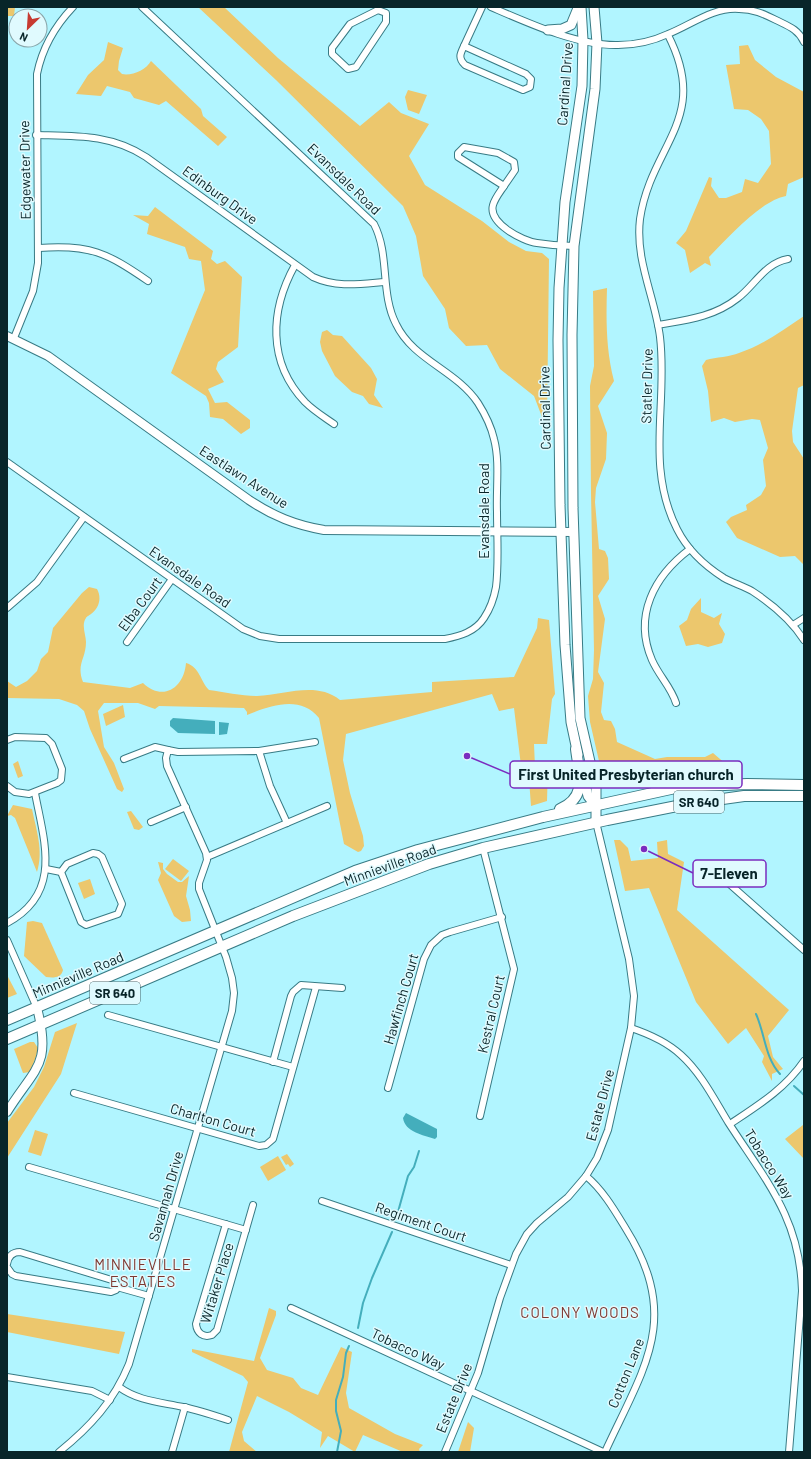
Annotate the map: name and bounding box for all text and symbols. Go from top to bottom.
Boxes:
north arrow [8,8,48,48]
text: N [17,30,30,45]
street label: Cardinal Drive [553,42,576,126]
street label: Edgewater Drive [15,120,34,220]
street label: Evansdale Road [304,139,385,218]
street label: Edinburg Drive [179,162,261,228]
street label: Statler Drive [637,348,656,424]
street label: Cardinal Drive [535,366,554,450]
street label: Eastlawn Avenue [197,441,292,512]
street label: Evansdale Road [475,463,492,559]
street label: Evansdale Road [146,542,234,611]
street label: Elba Court [114,573,165,634]
callout: First United Presbyterian church [510,761,742,788]
text: First United Presbyterian church [518,765,734,783]
road number: SR 640 [674,791,724,813]
street label: Minnieville Road [341,840,439,889]
callout: 7-Eleven [693,860,766,887]
text: 7-Eleven [700,864,758,882]
street label: Minnieville Road [30,948,126,1001]
street label: Hawfinch Court [379,951,422,1046]
street label: Kestral Court [473,973,508,1055]
road number: SR 640 [90,982,140,1004]
street label: Estate Drive [582,1067,617,1143]
street label: Charlton Court [168,1099,258,1140]
street label: Tobacco Way [741,1126,798,1202]
street label: Savannah Drive [145,1149,186,1243]
street label: Regiment Court [373,1198,469,1245]
street label: Witaker Place [196,1240,237,1325]
district label: MINNIEVILLE ESTATES [94,1255,192,1290]
district label: COLONY WOODS [520,1303,640,1321]
street label: Tobacco Way [369,1324,448,1373]
street label: Cotton Lane [604,1335,647,1410]
street label: Estate Drive [432,1360,475,1435]

